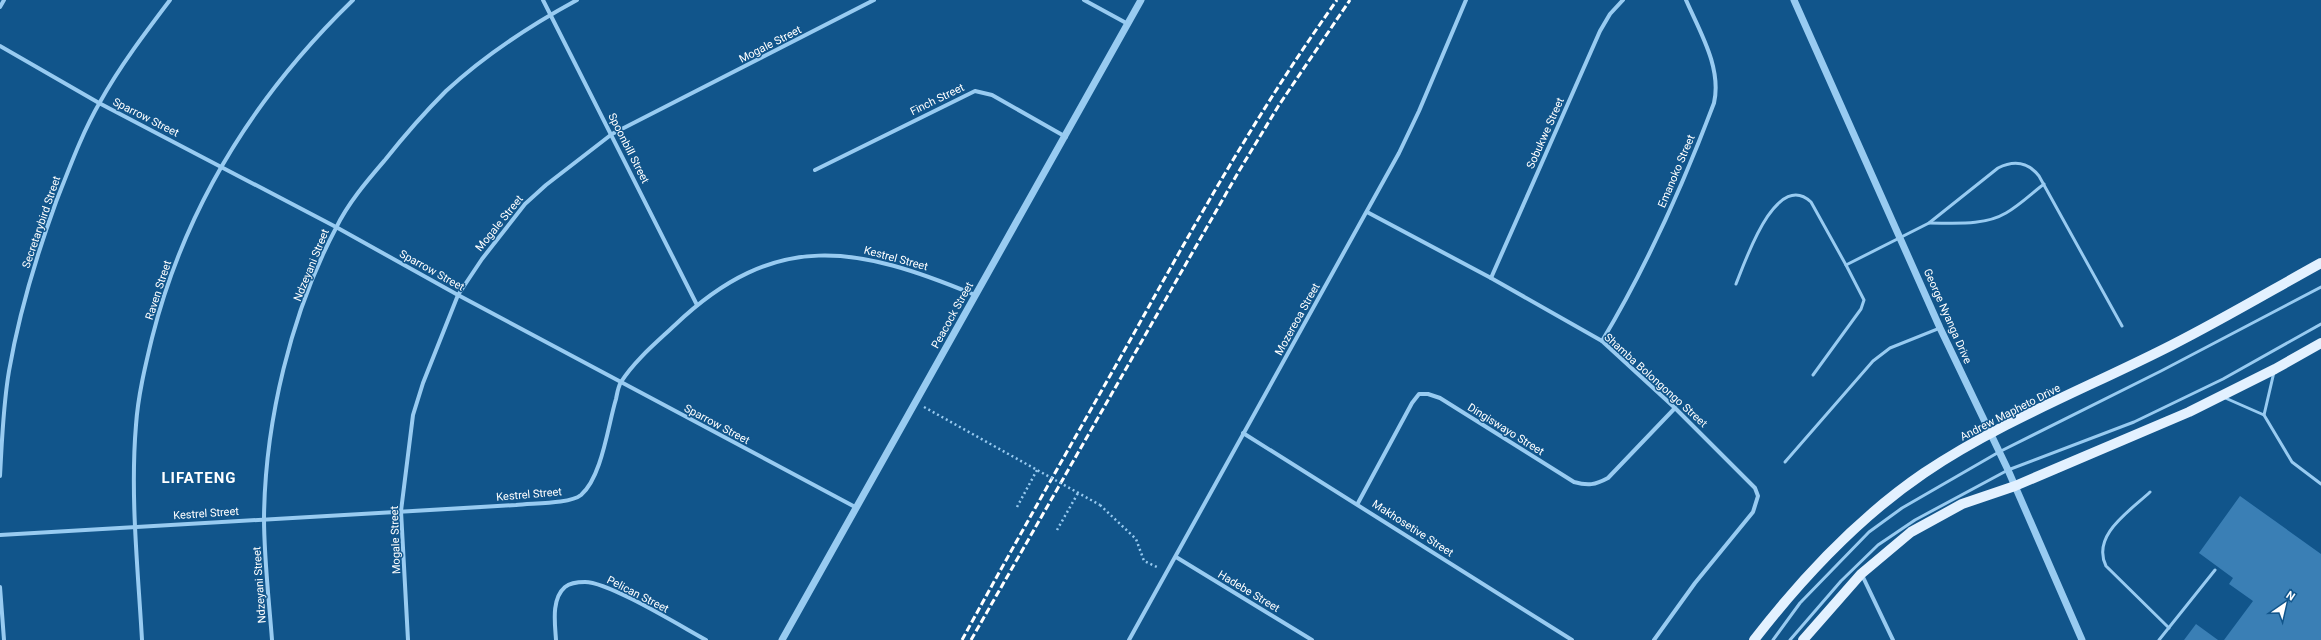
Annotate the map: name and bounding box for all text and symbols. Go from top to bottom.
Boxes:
street label: Mogale Street [737,23,804,66]
street label: Finch Street [908,81,967,118]
street label: Sparrow Street [111,95,181,140]
street label: Sobukwe Street [1524,95,1567,171]
street label: Spoonbill Street [605,111,652,186]
street label: Emanoko Street [1655,132,1698,210]
street label: Secretarybird Street [20,174,63,270]
street label: Mogale Street [473,192,526,254]
street label: Ndzeyani Street [291,227,332,303]
street label: Kestrel Street [862,244,930,273]
street label: Sparrow Street [397,247,467,294]
street label: Raven Street [143,258,174,321]
street label: George Nyanga Drive [1921,267,1974,366]
street label: Peacock Street [929,279,976,351]
street label: Mozereoa Street [1272,281,1323,358]
street label: Shamba Bolongongo Street [1602,331,1710,430]
street label: Andrew Mapheto Drive [1958,381,2063,443]
street label: Dingiswayo Street [1465,401,1547,458]
street label: Sparrow Street [682,402,752,447]
district label: LIFATENG [161,469,237,487]
street label: Kestrel Street [496,485,563,504]
street label: Makhosetive Street [1370,497,1456,560]
street label: Kestrel Street [173,505,240,522]
street label: Mogale Street [388,505,403,574]
street label: Ndzeyani Street [250,546,269,624]
street label: Hadebe Street [1216,568,1282,615]
street label: Pelican Street [605,573,671,616]
north arrow [2265,584,2305,624]
text: N [2283,589,2297,604]

